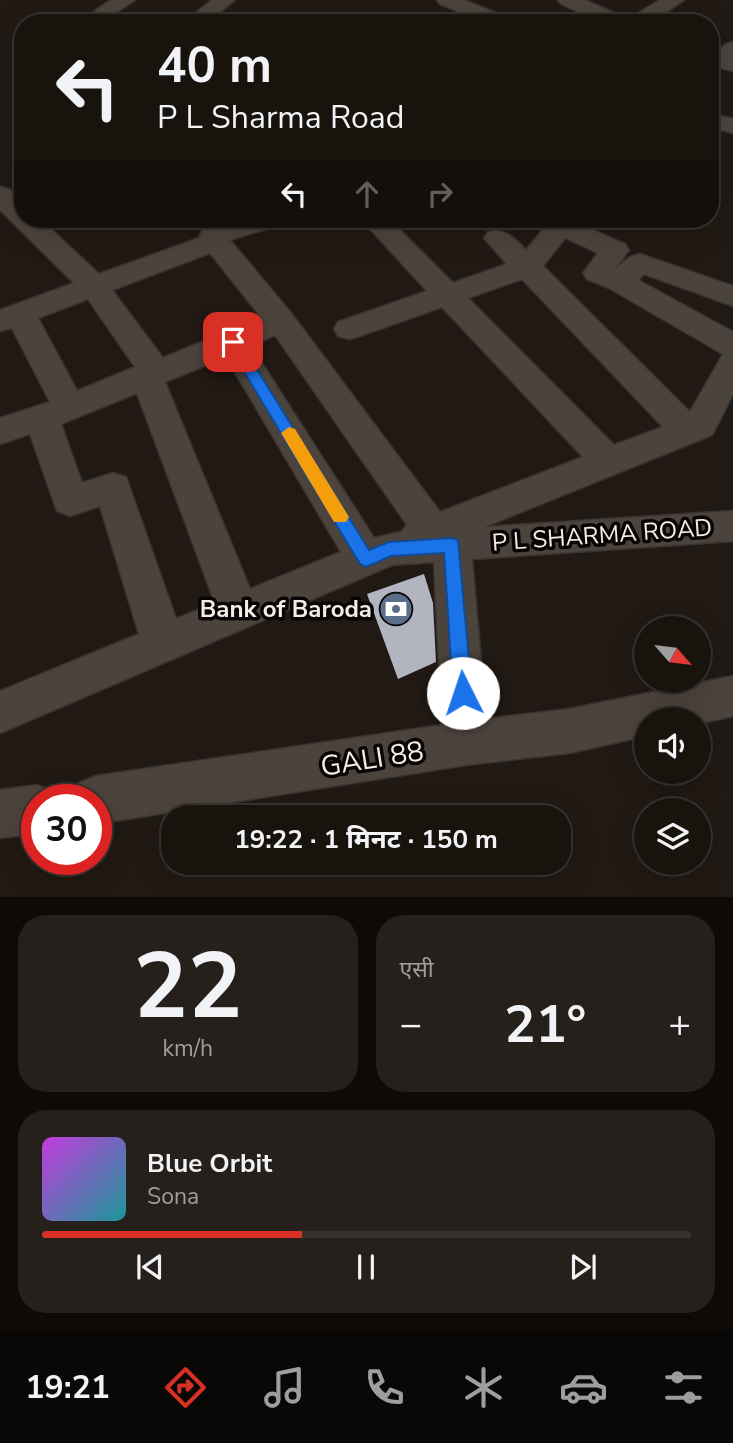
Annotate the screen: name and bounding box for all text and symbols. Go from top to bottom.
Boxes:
text: 40 m [157,32,272,99]
icon: left [42,42,133,133]
text: P L Sharma Road [157,96,404,139]
icon: left [275,175,313,213]
icon: ahead [348,175,386,213]
icon: right [421,175,459,213]
pin [203,312,263,372]
icon: arrive [214,323,252,361]
street label: P L SHARMA ROAD [491,511,713,559]
bank icon: Bank of Baroda [377,590,415,628]
place label: Bank of Baroda [200,593,372,625]
north arrow [634,616,710,693]
map controls [634,616,711,875]
position arrow [426,656,500,730]
button: sound [634,707,711,784]
street label: GALI 88 [318,732,426,786]
speed limit sign: 30 [21,784,112,875]
button: layers [634,798,711,875]
text: 19:22 · 1 मिनट · 150 m [234,822,498,857]
text: 22 [133,925,242,1049]
text: एसी [400,954,434,985]
text: 21° [504,989,586,1060]
text: − [400,999,422,1050]
text: + [668,999,691,1050]
text: km/h [162,1033,213,1064]
text: Blue Orbit [147,1146,272,1181]
text: Sona [147,1181,199,1212]
icon: previous [131,1248,169,1286]
icon: pause [347,1248,385,1286]
icon: next [564,1248,602,1286]
icon: directions [161,1363,210,1412]
icon: music [260,1363,309,1412]
icon: phone [360,1363,409,1412]
icon: climate [459,1363,508,1412]
icon: car [559,1363,608,1412]
icon: filters [659,1363,708,1412]
text: 19:21 [25,1366,110,1409]

